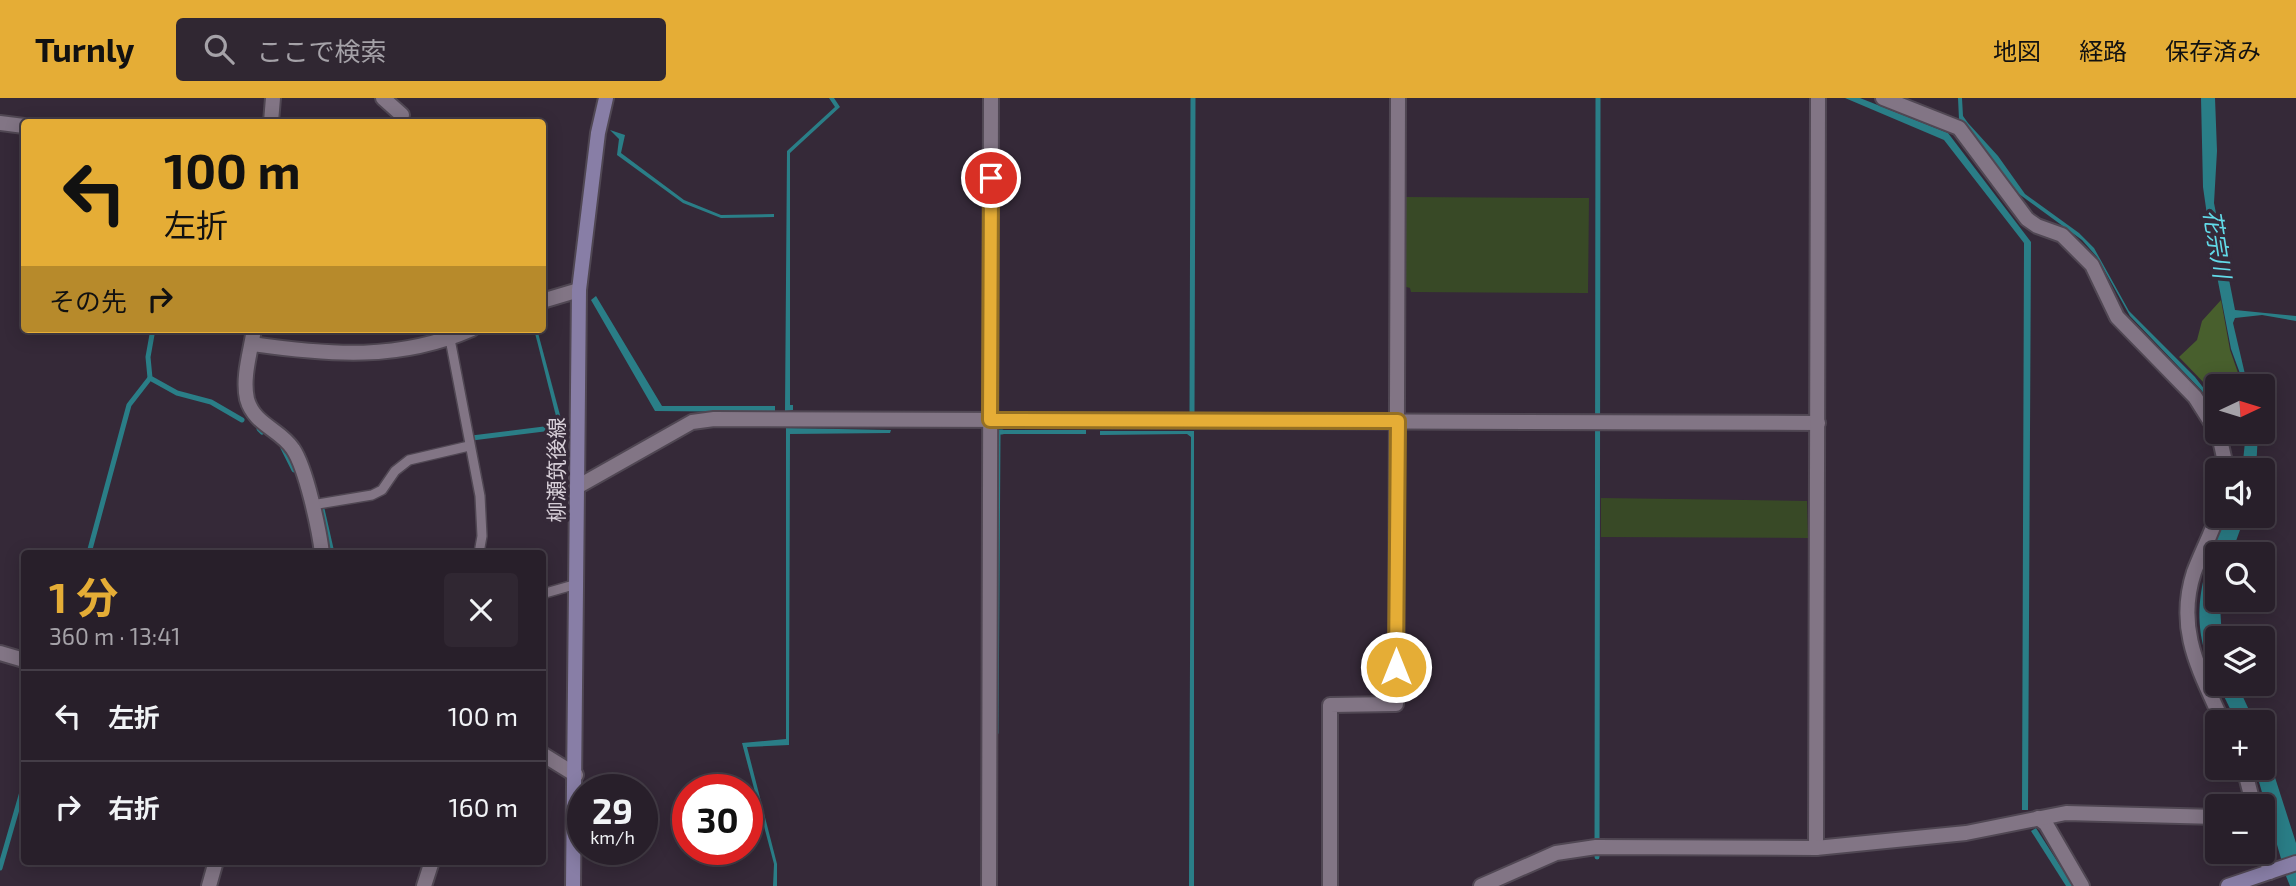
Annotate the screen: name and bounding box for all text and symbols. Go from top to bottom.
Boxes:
search box [176,18,666,81]
text: Turnly [35,29,134,69]
icon: search [200,30,238,68]
text: ここで検索 [256,35,386,66]
text: 地図 [1993,36,2041,65]
text: 経路 [2079,36,2127,65]
text: 保存済み [2165,36,2261,65]
text: 100 m [164,140,301,199]
icon: left [49,147,140,238]
pin [961,148,1021,208]
icon: arrive [972,159,1010,197]
text: 左折 [164,205,228,243]
water label: 花宗川 [2199,208,2238,283]
icon: right [141,280,179,318]
text: その先 [49,285,127,316]
north arrow [2205,374,2275,444]
map controls [2205,374,2275,864]
street label: 柳瀬筑後線 [543,418,568,523]
button: sound [2205,458,2275,528]
button: search [2205,542,2275,612]
text: 1 分 [49,571,118,621]
button: close [444,573,518,647]
text: 360 m · 13:41 [49,622,180,650]
button: layers [2205,626,2275,696]
position arrow [1359,630,1433,704]
icon: left [49,697,87,735]
text: 100 m [448,700,518,731]
text: 左折 [108,701,160,732]
button: + [2205,710,2275,780]
speed limit sign: 30 [672,774,763,865]
icon: right [49,788,87,826]
text: 29 [592,789,633,831]
text: 160 m [449,791,518,822]
text: 右折 [108,792,160,823]
button: − [2205,794,2275,864]
text: km/h [590,826,635,848]

